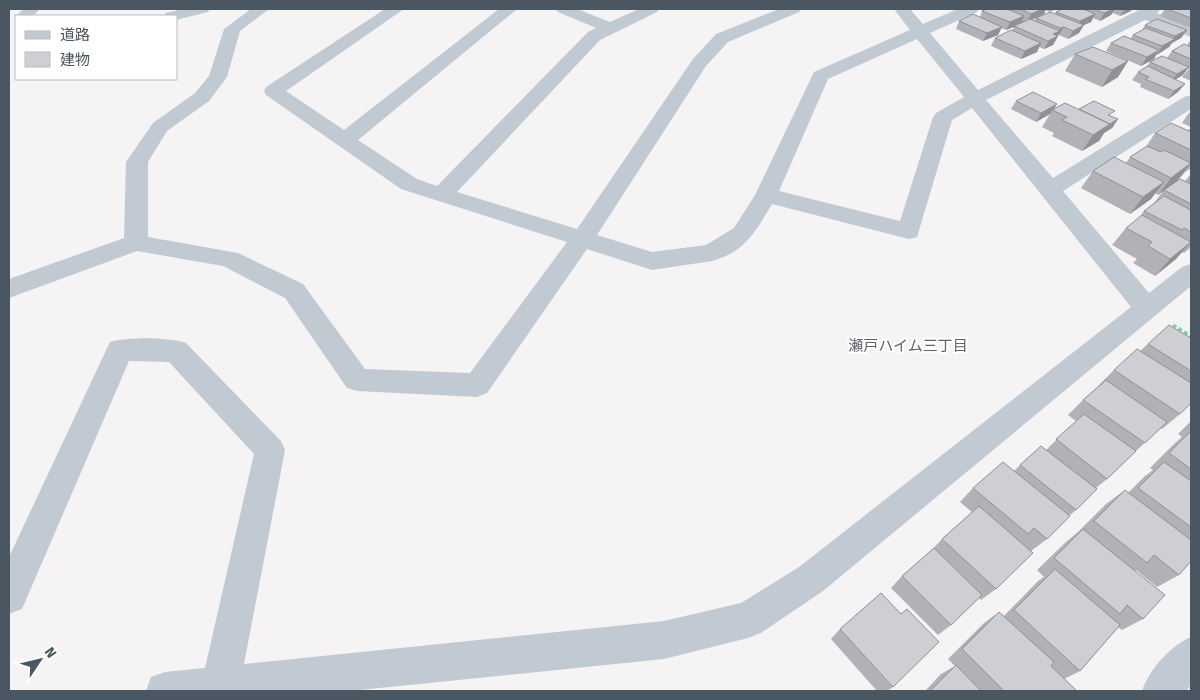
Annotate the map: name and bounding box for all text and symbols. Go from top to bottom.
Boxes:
legend [15,15,178,80]
text: 道路 [60,26,90,44]
text: 建物 [60,51,90,69]
district label: 瀬戸ハイム三丁目 [848,337,968,355]
north arrow [15,635,65,685]
text: N [41,644,60,662]

